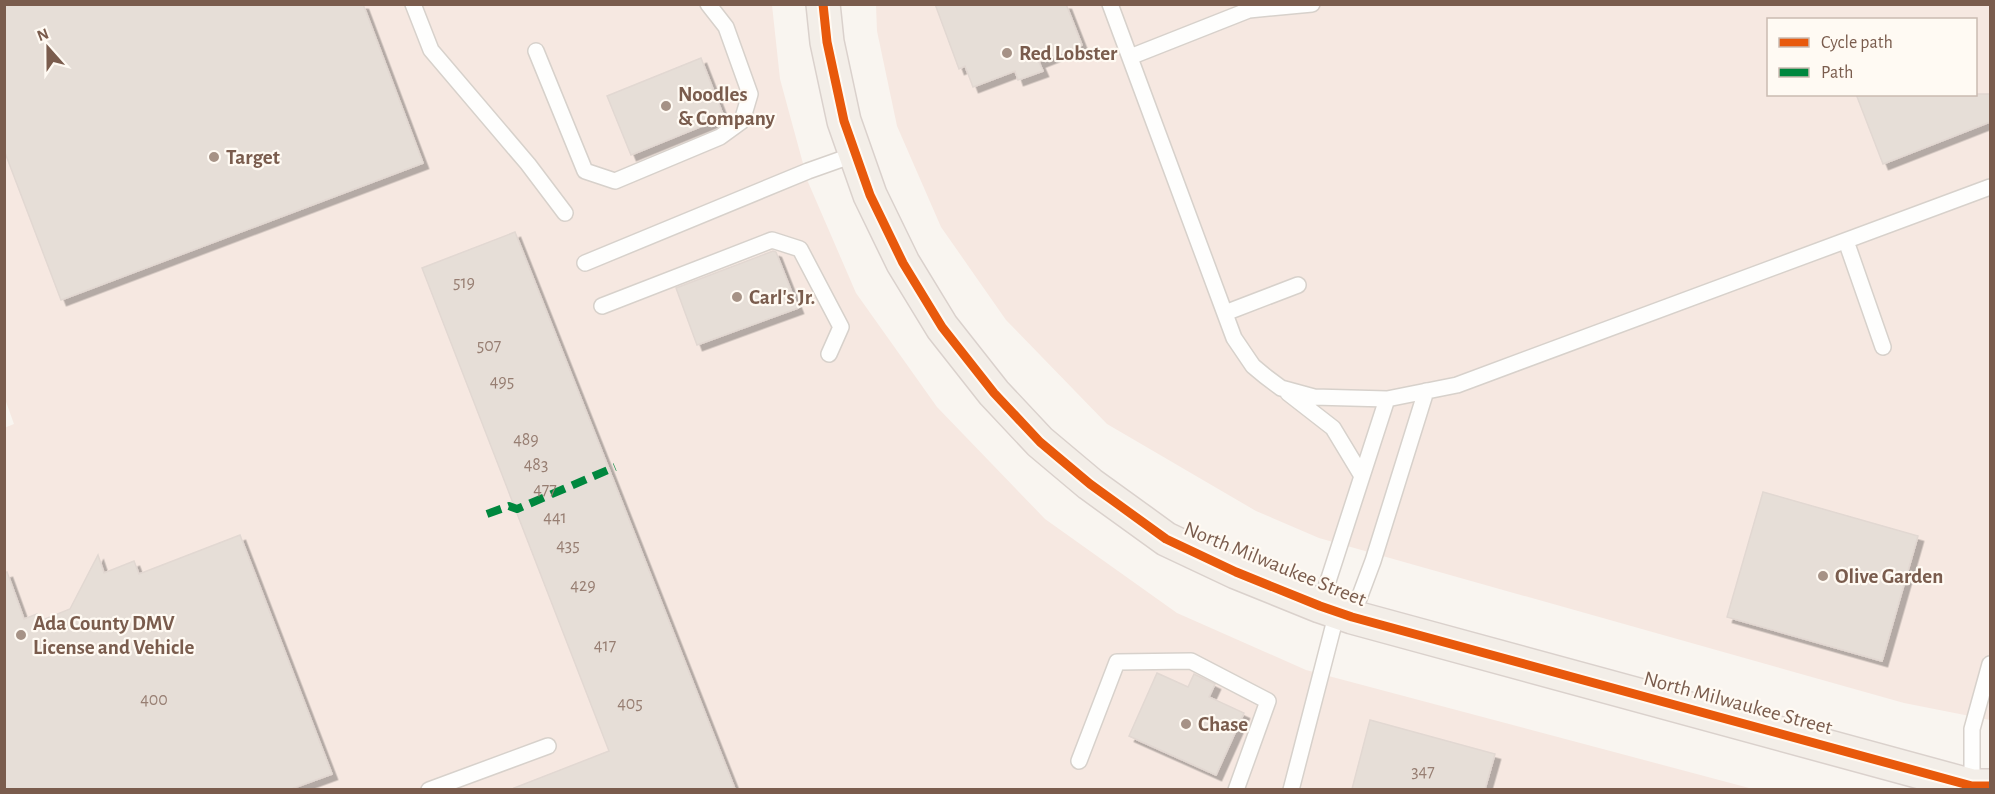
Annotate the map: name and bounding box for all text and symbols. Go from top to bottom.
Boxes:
north arrow [18,18,78,78]
legend [1767,18,1977,96]
text: N [35,25,51,44]
text: Cycle path [1821,34,1893,52]
place label: Red Lobster [1019,43,1118,64]
marker: Red Lobster [1000,46,1014,60]
text: Path [1821,64,1853,82]
place label: Noodles & Company [678,84,775,129]
marker: Noodles & Company [659,99,673,113]
place label: Target [226,147,280,168]
marker: Target [207,150,221,164]
house number: 519 [453,274,475,292]
place label: Carl's Jr. [749,287,815,308]
marker: Carl's Jr. [730,290,744,304]
house number: 507 [477,337,501,355]
house number: 495 [490,373,514,391]
house number: 489 [513,431,539,449]
house number: 483 [524,456,548,474]
house number: 477 [533,481,557,499]
house number: 441 [543,509,567,527]
street label: North Milwaukee Street [1181,518,1369,610]
house number: 435 [556,537,580,555]
place label: Olive Garden [1835,566,1943,587]
marker: Olive Garden [1816,569,1830,583]
house number: 429 [570,577,596,595]
place label: Ada County DMV License and Vehicle [33,613,194,658]
marker: Ada County DMV License and Vehicle [14,628,28,642]
house number: 417 [594,637,616,655]
street label: North Milwaukee Street [1641,668,1835,738]
house number: 400 [140,691,168,709]
house number: 405 [617,695,643,713]
place label: Chase [1198,714,1248,735]
marker: Chase [1179,717,1193,731]
house number: 347 [1411,763,1435,781]

